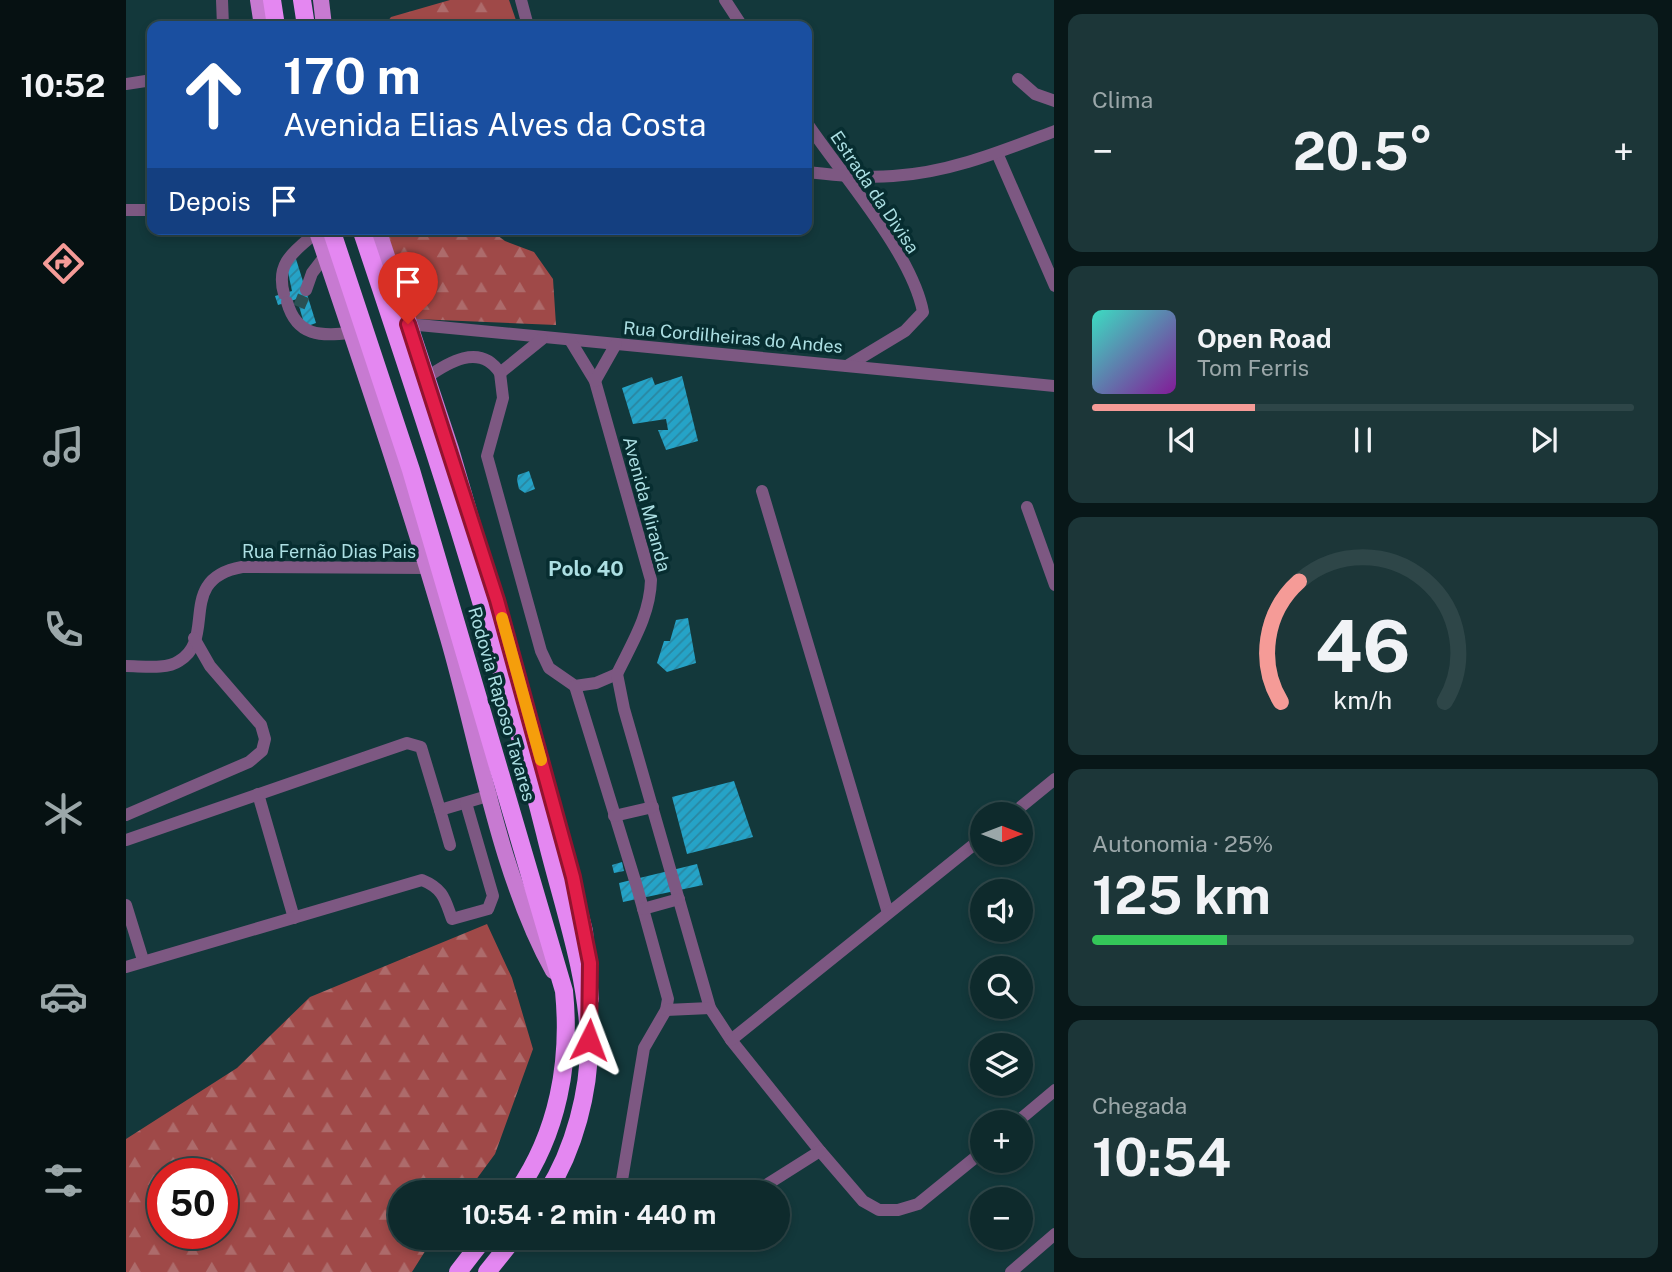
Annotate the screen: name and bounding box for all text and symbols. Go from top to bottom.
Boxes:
text: 170 m [283,47,421,105]
icon: ahead [168,49,259,140]
text: 10:52 [21,67,105,104]
text: Clima [1092,86,1153,113]
text: Avenida Elias Alves da Costa [283,106,706,143]
text: 20.5° [1293,121,1433,182]
street label: Estrada da Divisa [826,127,924,257]
text: − [1092,129,1113,174]
text: + [1613,129,1634,174]
icon: arrive [265,182,303,220]
text: Depois [168,186,251,217]
icon: directions [39,239,88,288]
pin [378,252,438,324]
icon: arrive [389,263,427,301]
street label: Rua Cordilheiras do Andes [622,317,844,357]
text: Open Road [1197,323,1332,354]
text: Tom Ferris [1197,354,1309,381]
icon: previous [1163,421,1201,459]
icon: pause [1344,421,1382,459]
icon: next [1525,421,1563,459]
icon: music [39,422,88,471]
street label: Avenida Miranda [619,434,675,574]
street label: Rua Fernão Dias Pais [242,541,416,562]
district label: Polo 40 [548,556,624,581]
text: 46 [1315,603,1411,688]
street label: Rodovia Raposo Tavares [464,604,540,804]
icon: phone [39,605,88,654]
text: km/h [1334,685,1392,715]
icon: climate [39,789,88,838]
north arrow [970,802,1032,864]
map controls [970,802,1033,1250]
text: Autonomia · 25% [1092,830,1273,857]
text: 125 km [1092,865,1271,926]
button: sound [970,879,1033,942]
button: search [970,956,1033,1019]
icon: car [39,972,88,1021]
position arrow [552,1003,626,1077]
button: layers [970,1033,1033,1096]
text: Chegada [1092,1092,1187,1119]
button: + [970,1110,1033,1173]
text: 10:54 [1092,1127,1231,1188]
icon: filters [39,1156,88,1205]
speed limit sign: 50 [147,1158,238,1249]
button: − [970,1187,1033,1250]
text: 10:54 · 2 min · 440 m [462,1199,716,1230]

